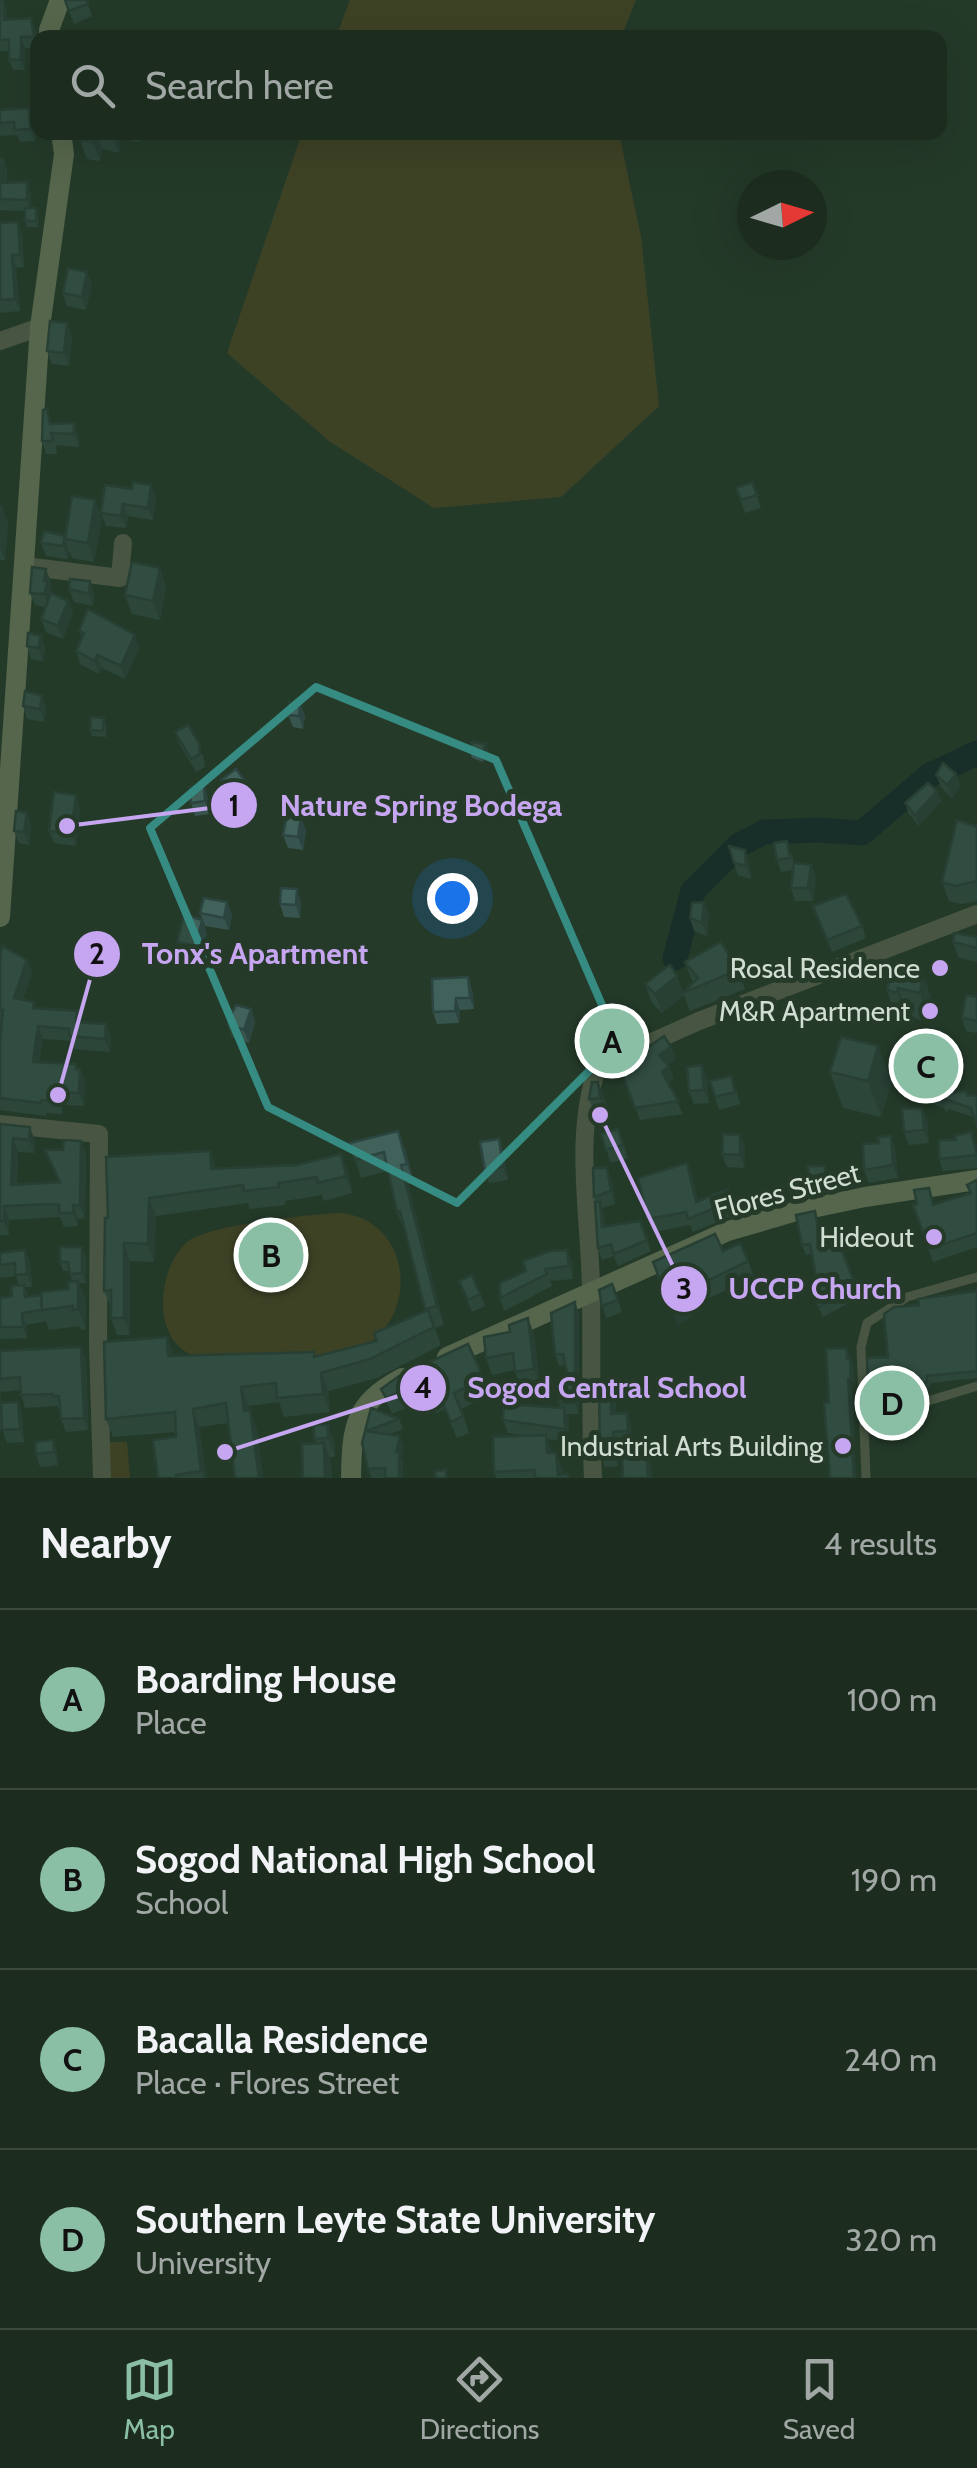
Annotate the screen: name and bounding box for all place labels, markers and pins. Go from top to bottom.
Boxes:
callout: Nature Spring Bodega [209,775,582,835]
callout: Tonx's Apartment [72,924,389,984]
place label: Rosal Residence [730,951,920,985]
marker: Rosal Residence [929,957,951,979]
place label: M&R Apartment [719,994,910,1028]
marker: M&R Apartment [919,1000,941,1022]
pin: A [580,1004,644,1078]
pin: C [894,1028,958,1104]
pin: B [238,1218,304,1292]
place label: Hideout [819,1220,914,1254]
marker: Hideout [923,1226,945,1248]
callout: UCCP Church [659,1259,922,1319]
callout: Sogod Central School [398,1358,767,1418]
pin: D [860,1366,924,1440]
place label: Industrial Arts Building [560,1429,824,1463]
marker: Industrial Arts Building [832,1435,854,1457]

